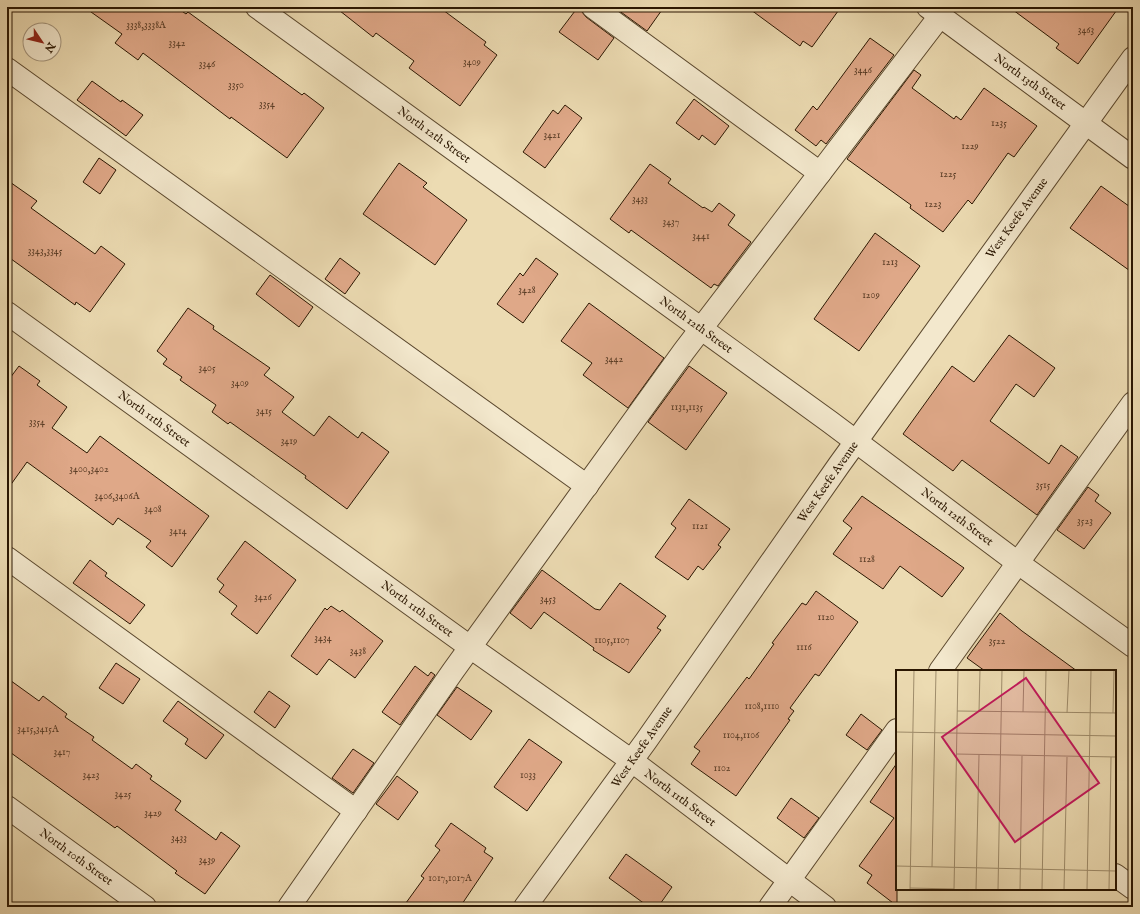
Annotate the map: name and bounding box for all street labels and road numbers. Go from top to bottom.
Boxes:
street label: North 13th Street [991,51,1069,113]
street label: North 12th Street [394,103,474,167]
street label: West Keefe Avenue [983,174,1052,261]
street label: North 12th Street [656,293,736,357]
street label: North 11th Street [115,388,193,450]
street label: West Keefe Avenue [794,438,862,526]
street label: North 12th Street [918,485,996,549]
street label: North 11th Street [378,578,456,640]
street label: West Keefe Avenue [608,703,676,791]
street label: North 11th Street [641,766,719,830]
street label: North 10th Street [36,825,116,889]

